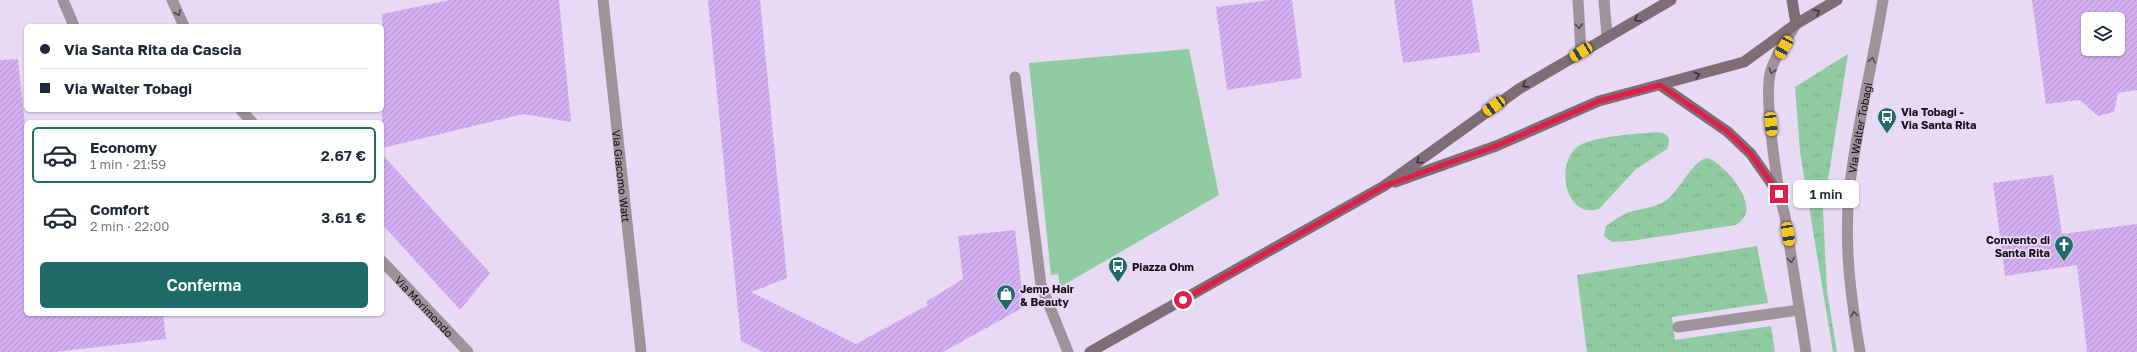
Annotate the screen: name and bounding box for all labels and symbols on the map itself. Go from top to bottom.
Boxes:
one-way arrow [173,9,181,16]
one-way arrow [1813,9,1820,17]
one-way arrow [1634,15,1641,22]
one-way arrow [1575,23,1584,29]
car [1773,34,1795,60]
car [1568,41,1594,63]
one-way arrow [1867,57,1875,63]
one-way arrow [1768,67,1777,74]
one-way arrow [1694,71,1701,80]
one-way arrow [1522,80,1529,87]
street label: Via Walter Tobagi [1845,81,1874,174]
car [1481,94,1507,118]
place label: Via Tobagi - Via Santa Rita [1901,105,1976,131]
bus stop icon: Via Tobagi - Via Santa Rita [1876,106,1898,134]
car [1764,111,1778,137]
street label: Via Giacomo Watt [611,129,633,223]
one-way arrow [1417,156,1424,163]
callout: 1 min [1793,180,1859,208]
route end [1770,185,1788,203]
car [1780,221,1796,247]
place label: Convento di Santa Rita [1986,233,2050,259]
church icon: Convento di Santa Rita [2053,234,2075,262]
bus stop icon: Piazza Ohm [1107,255,1129,283]
one-way arrow [1787,257,1795,263]
place label: Piazza Ohm [1132,260,1194,273]
street label: Via Morimondo [393,273,457,340]
place label: Jemp Hair & Beauty [1020,282,1075,308]
shop icon: Jemp Hair & Beauty [995,283,1017,311]
route start [1174,291,1192,309]
one-way arrow [1850,310,1858,317]

